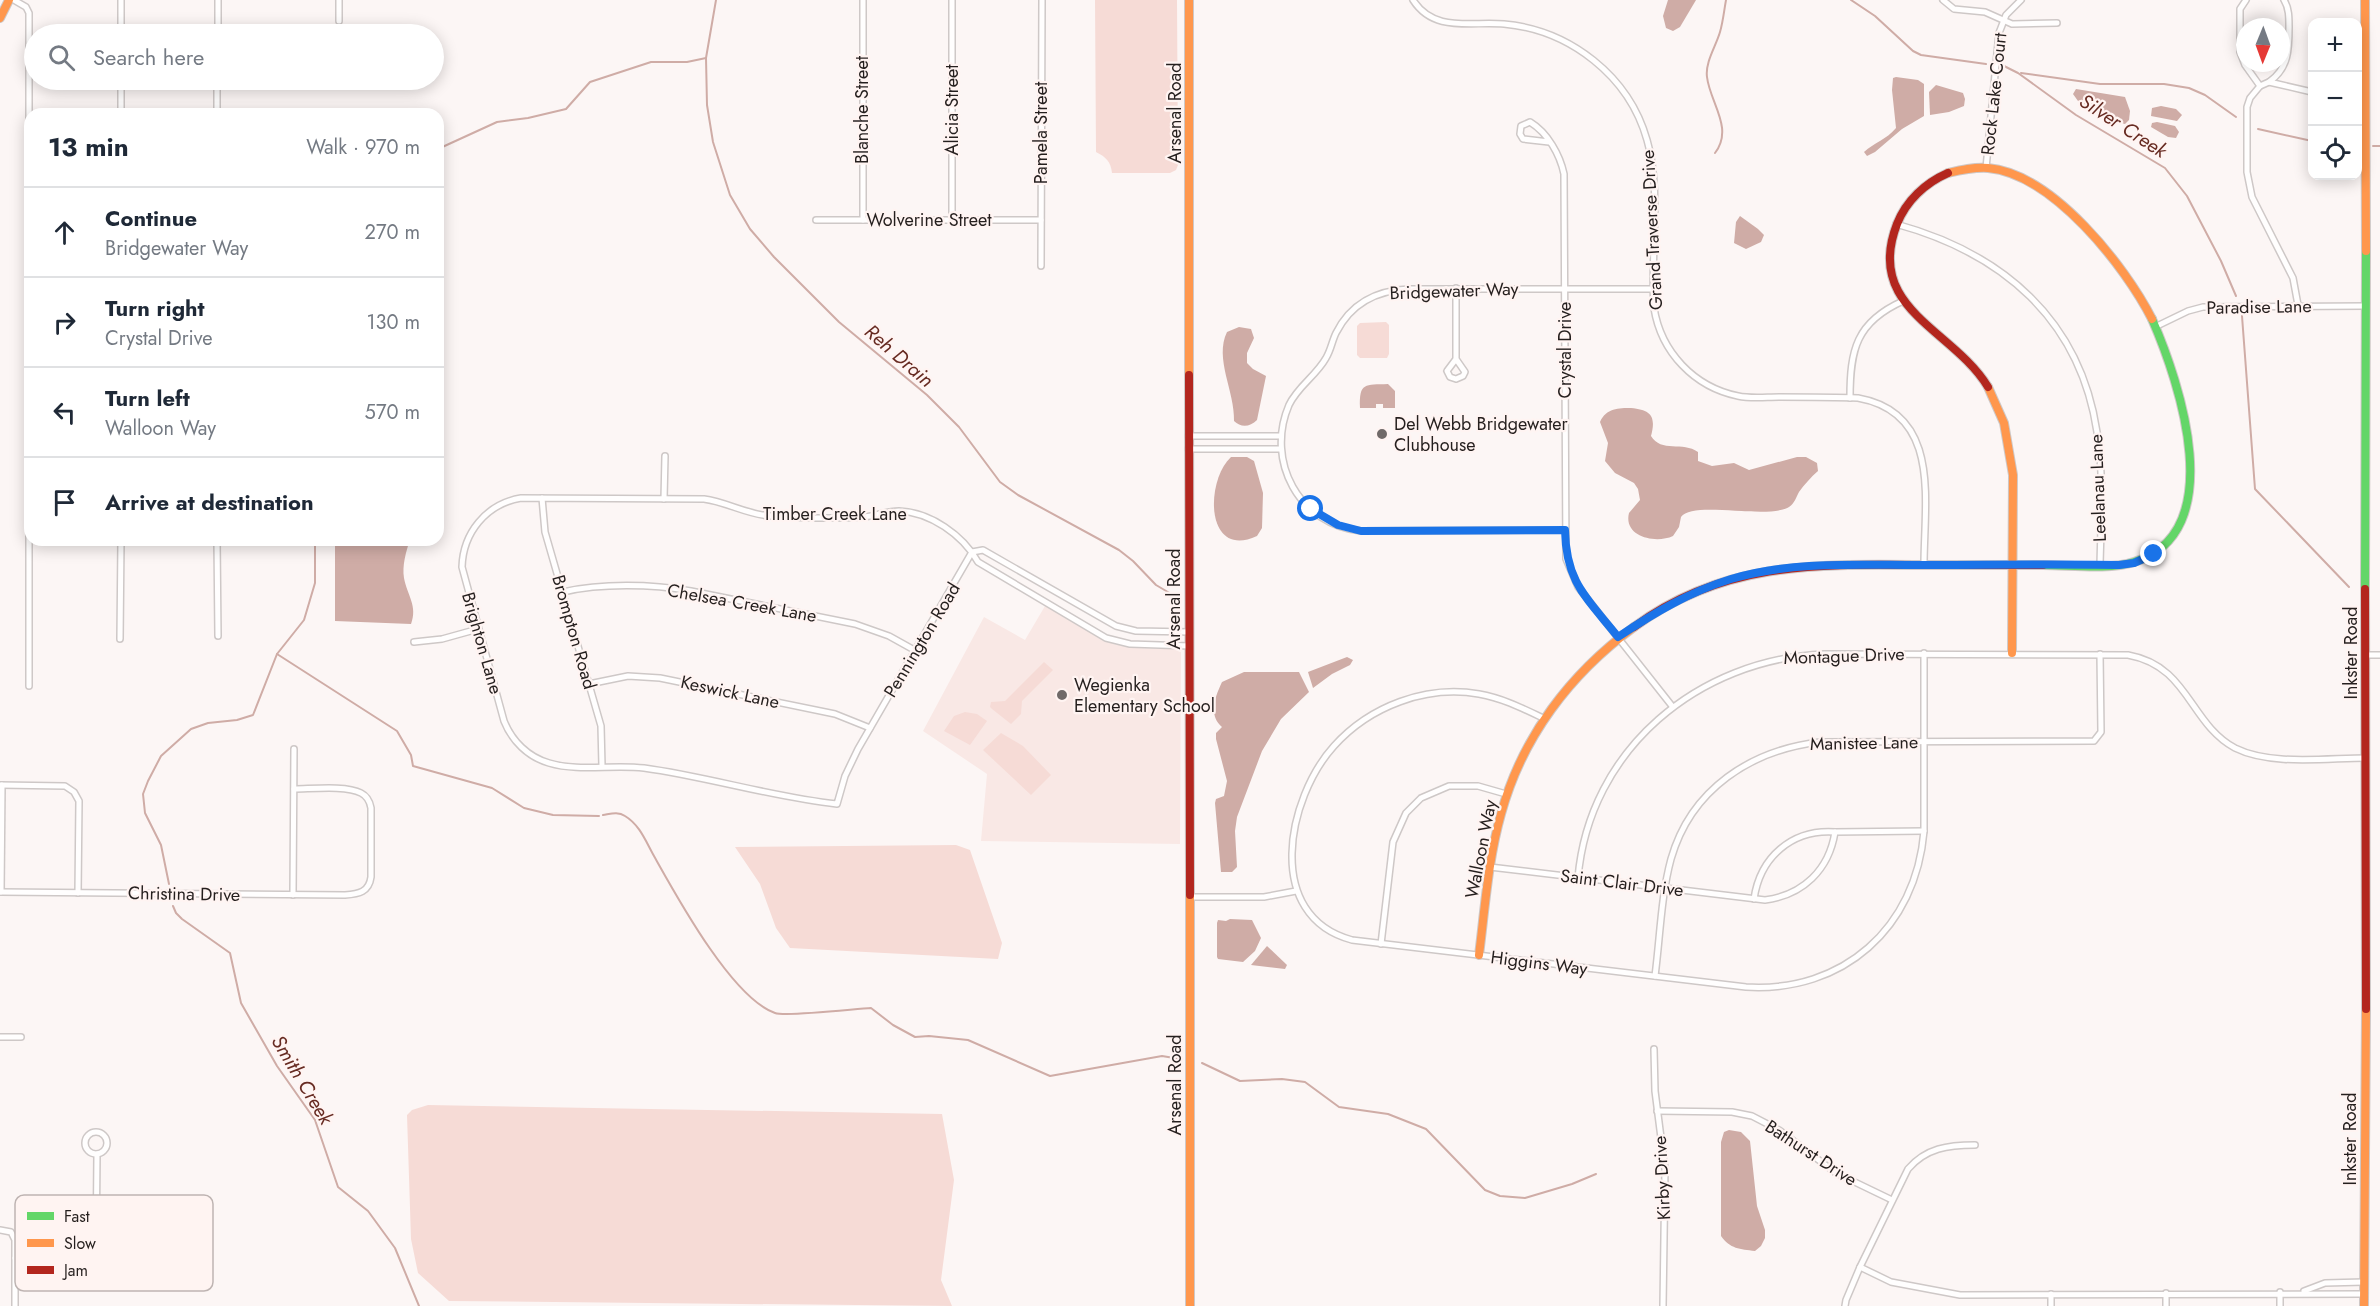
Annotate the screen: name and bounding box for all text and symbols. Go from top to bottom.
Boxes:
north arrow [2236,18,2290,72]
map controls [2308,18,2362,180]
button: + [2308,18,2362,72]
search box [24,24,444,90]
street label: Rock Lake Court [1975,31,2013,157]
icon: search [45,41,78,74]
text: Search here [93,41,204,73]
street label: Blanche Street [849,55,875,164]
street label: Arsenal Road [1162,62,1188,164]
street label: Alicia Street [939,64,965,156]
button: − [2308,72,2362,126]
street label: Pamela Street [1028,81,1054,184]
water label: Silver Creek [2073,87,2174,166]
button: locate [2308,126,2362,180]
text: 13 min [48,128,129,166]
text: Walk · 970 m [306,133,420,162]
street label: Grand Traverse Drive [1635,149,1669,311]
text: Continue [105,202,197,234]
street label: Wolverine Street [866,207,992,233]
icon: ahead [48,216,81,249]
text: 270 m [365,218,420,247]
text: Bridgewater Way [105,234,248,263]
street label: Bridgewater Way [1389,276,1519,306]
text: Turn right [105,292,205,324]
street label: Paradise Lane [2206,293,2312,321]
street label: Crystal Drive [1552,302,1578,398]
icon: right [48,306,81,339]
text: 130 m [366,308,420,337]
water label: Reh Drain [858,318,940,394]
text: Crystal Drive [105,324,213,353]
text: Turn left [105,382,190,414]
icon: left [48,396,81,429]
text: 570 m [365,398,420,427]
place label: Del Webb Bridgewater Clubhouse [1394,411,1569,458]
text: Walloon Way [105,414,216,443]
marker: Del Webb Bridgewater Clubhouse [1375,427,1389,441]
street label: Leelanau Lane [2083,434,2113,542]
icon: arrive [48,486,81,519]
text: Arrive at destination [105,486,314,518]
route start [1297,495,1323,521]
street label: Timber Creek Lane [763,501,907,527]
route end [2140,540,2166,566]
street label: Arsenal Road [1161,548,1187,650]
street label: Brompton Road [545,572,603,692]
street label: Chelsea Creek Lane [665,577,819,629]
street label: Pennington Road [877,578,967,702]
street label: Brighton Lane [455,589,509,697]
street label: Inkster Road [2338,606,2364,700]
street label: Montague Drive [1783,641,1905,671]
street label: Keswick Lane [678,669,782,715]
place label: Wegienka Elementary School [1074,672,1215,719]
marker: Wegienka Elementary School [1055,688,1069,702]
street label: Manistee Lane [1810,729,1918,757]
street label: Walloon Way [1459,797,1503,901]
street label: Saint Clair Drive [1559,863,1685,903]
street label: Christina Drive [128,880,240,908]
street label: Higgins Way [1489,944,1589,982]
water label: Smith Creek [264,1030,341,1132]
street label: Arsenal Road [1162,1034,1188,1136]
street label: Inkster Road [2337,1092,2363,1186]
street label: Bathurst Drive [1760,1113,1862,1193]
street label: Kirby Drive [1647,1135,1677,1221]
legend [15,1195,213,1291]
text: Fast [64,1205,90,1228]
text: Slow [64,1232,96,1255]
text: Jam [62,1259,88,1282]

